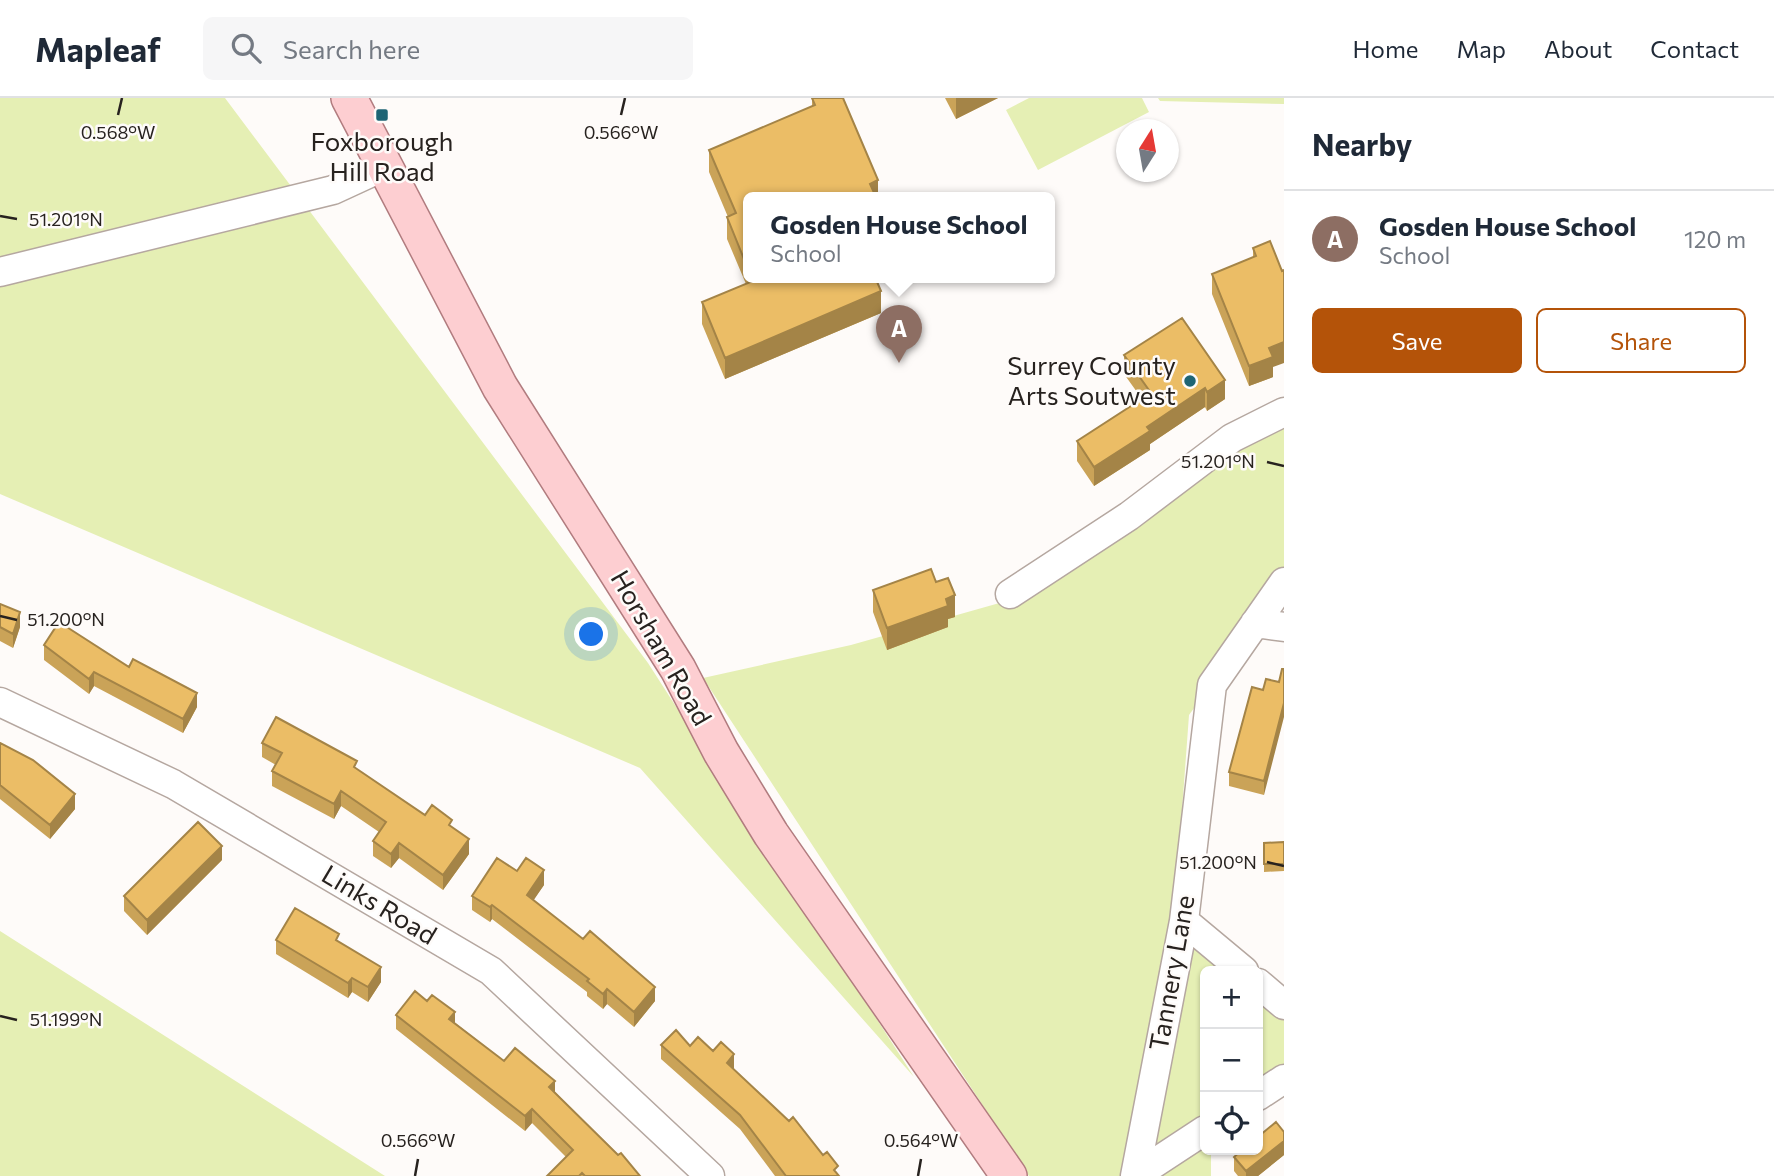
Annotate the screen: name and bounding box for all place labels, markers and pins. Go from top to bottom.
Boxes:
marker: Foxborough Hill Road [374,107,390,123]
place label: Foxborough Hill Road [310,125,454,186]
pin: A [876,305,922,363]
place label: Surrey County Arts Soutwest [1007,349,1176,410]
marker: Surrey County Arts Soutwest [1182,373,1198,389]

